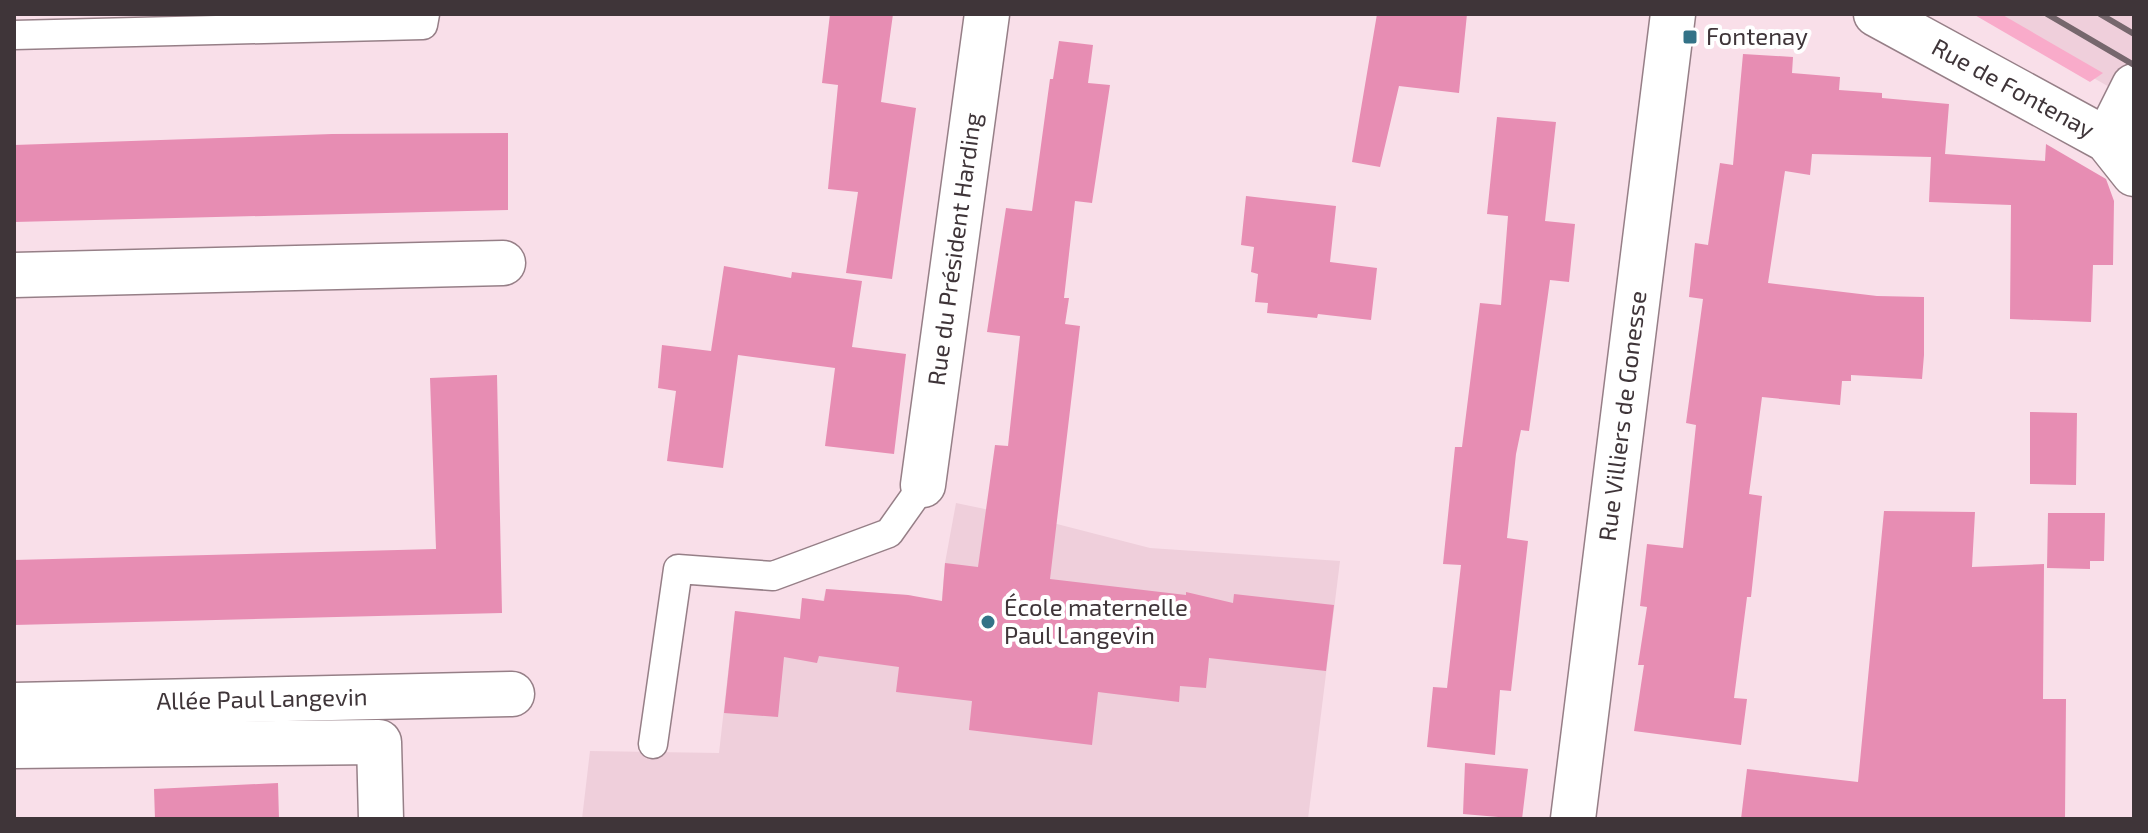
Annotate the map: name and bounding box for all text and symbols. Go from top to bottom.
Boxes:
place label: Fontenay [1706,21,1808,50]
marker: Fontenay [1681,28,1699,46]
street label: Rue de Fontenay [1927,31,2100,144]
street label: Rue du Président Harding [921,111,986,387]
street label: Rue Villiers de Gonesse [1592,289,1651,543]
place label: École maternelle Paul Langevin [1004,592,1188,649]
marker: École maternelle Paul Langevin [979,613,997,631]
street label: Allée Paul Langevin [156,681,368,715]

